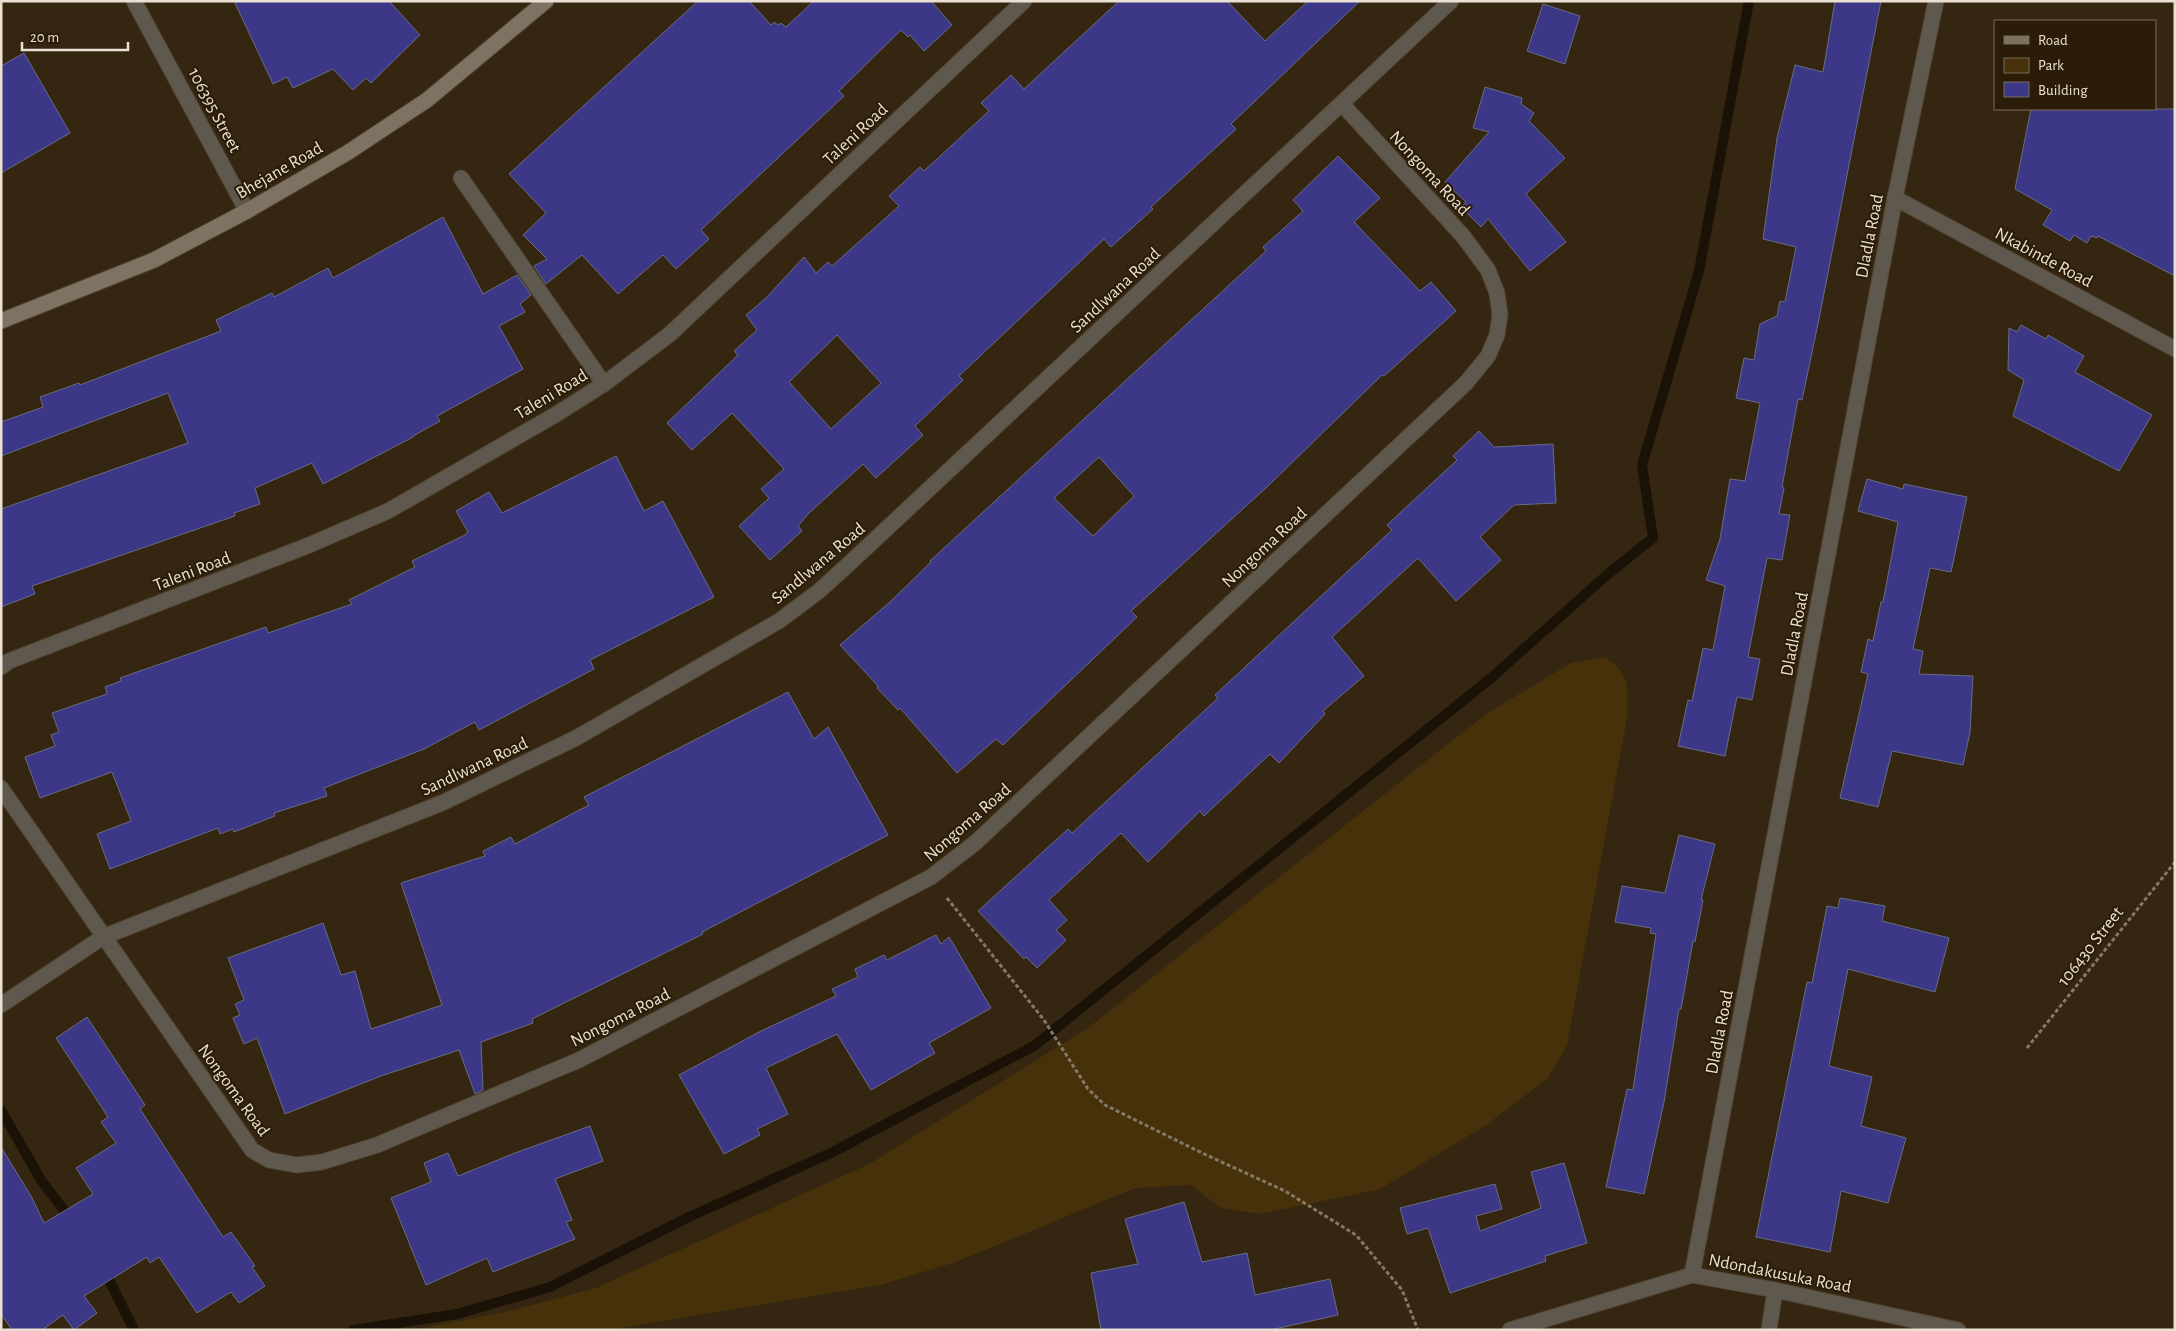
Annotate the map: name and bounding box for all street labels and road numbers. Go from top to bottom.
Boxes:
street label: 106395 Street [184,65,244,156]
street label: Taleni Road [820,100,891,169]
street label: Nongoma Road [1386,128,1473,220]
street label: Bhejane Road [233,139,326,203]
street label: Dladla Road [1853,193,1887,280]
street label: Nkabinde Road [1992,225,2095,291]
street label: Sandlwana Road [1067,245,1164,337]
street label: Taleni Road [512,366,591,423]
street label: Nongoma Road [1219,504,1311,591]
street label: Sandlwana Road [769,520,869,608]
street label: Taleni Road [151,549,233,595]
street label: Dladla Road [1778,591,1812,678]
street label: Sandlwana Road [418,734,531,800]
street label: Nongoma Road [921,780,1015,865]
street label: 106430 Street [2054,903,2127,990]
street label: Nongoma Road [568,985,673,1051]
street label: Dladla Road [1703,989,1737,1076]
street label: Nongoma Road [194,1041,272,1140]
street label: Ndondakusuka Road [1707,1251,1853,1297]

